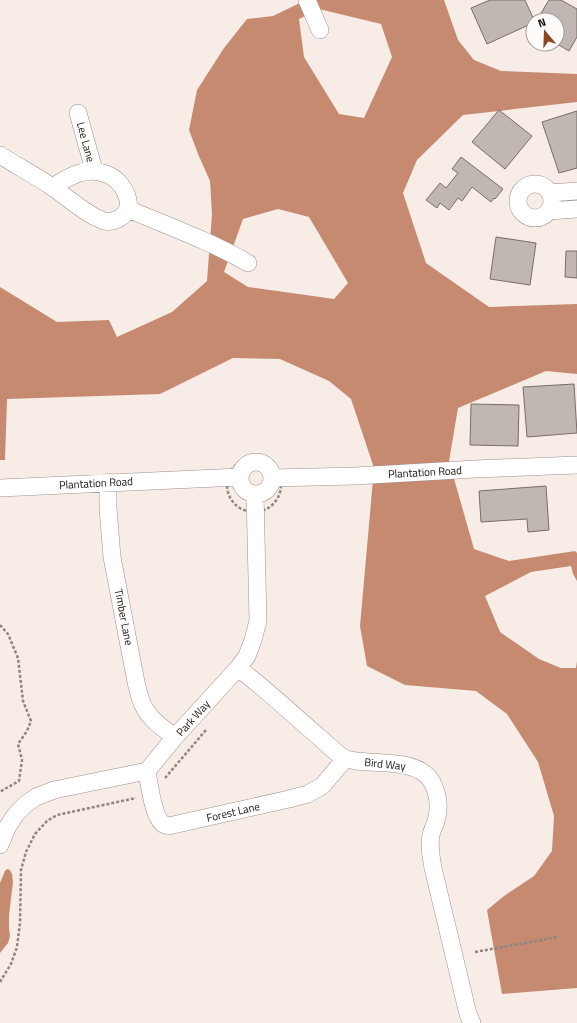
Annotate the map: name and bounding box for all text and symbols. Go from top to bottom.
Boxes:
north arrow [525,12,565,52]
text: N [536,14,548,31]
street label: Lee Lane [73,120,99,164]
street label: Plantation Road [388,462,463,482]
street label: Plantation Road [59,473,134,493]
street label: Timber Lane [111,587,137,647]
street label: Park Way [172,696,214,740]
street label: Bird Way [364,754,407,774]
street label: Forest Lane [205,798,262,826]

